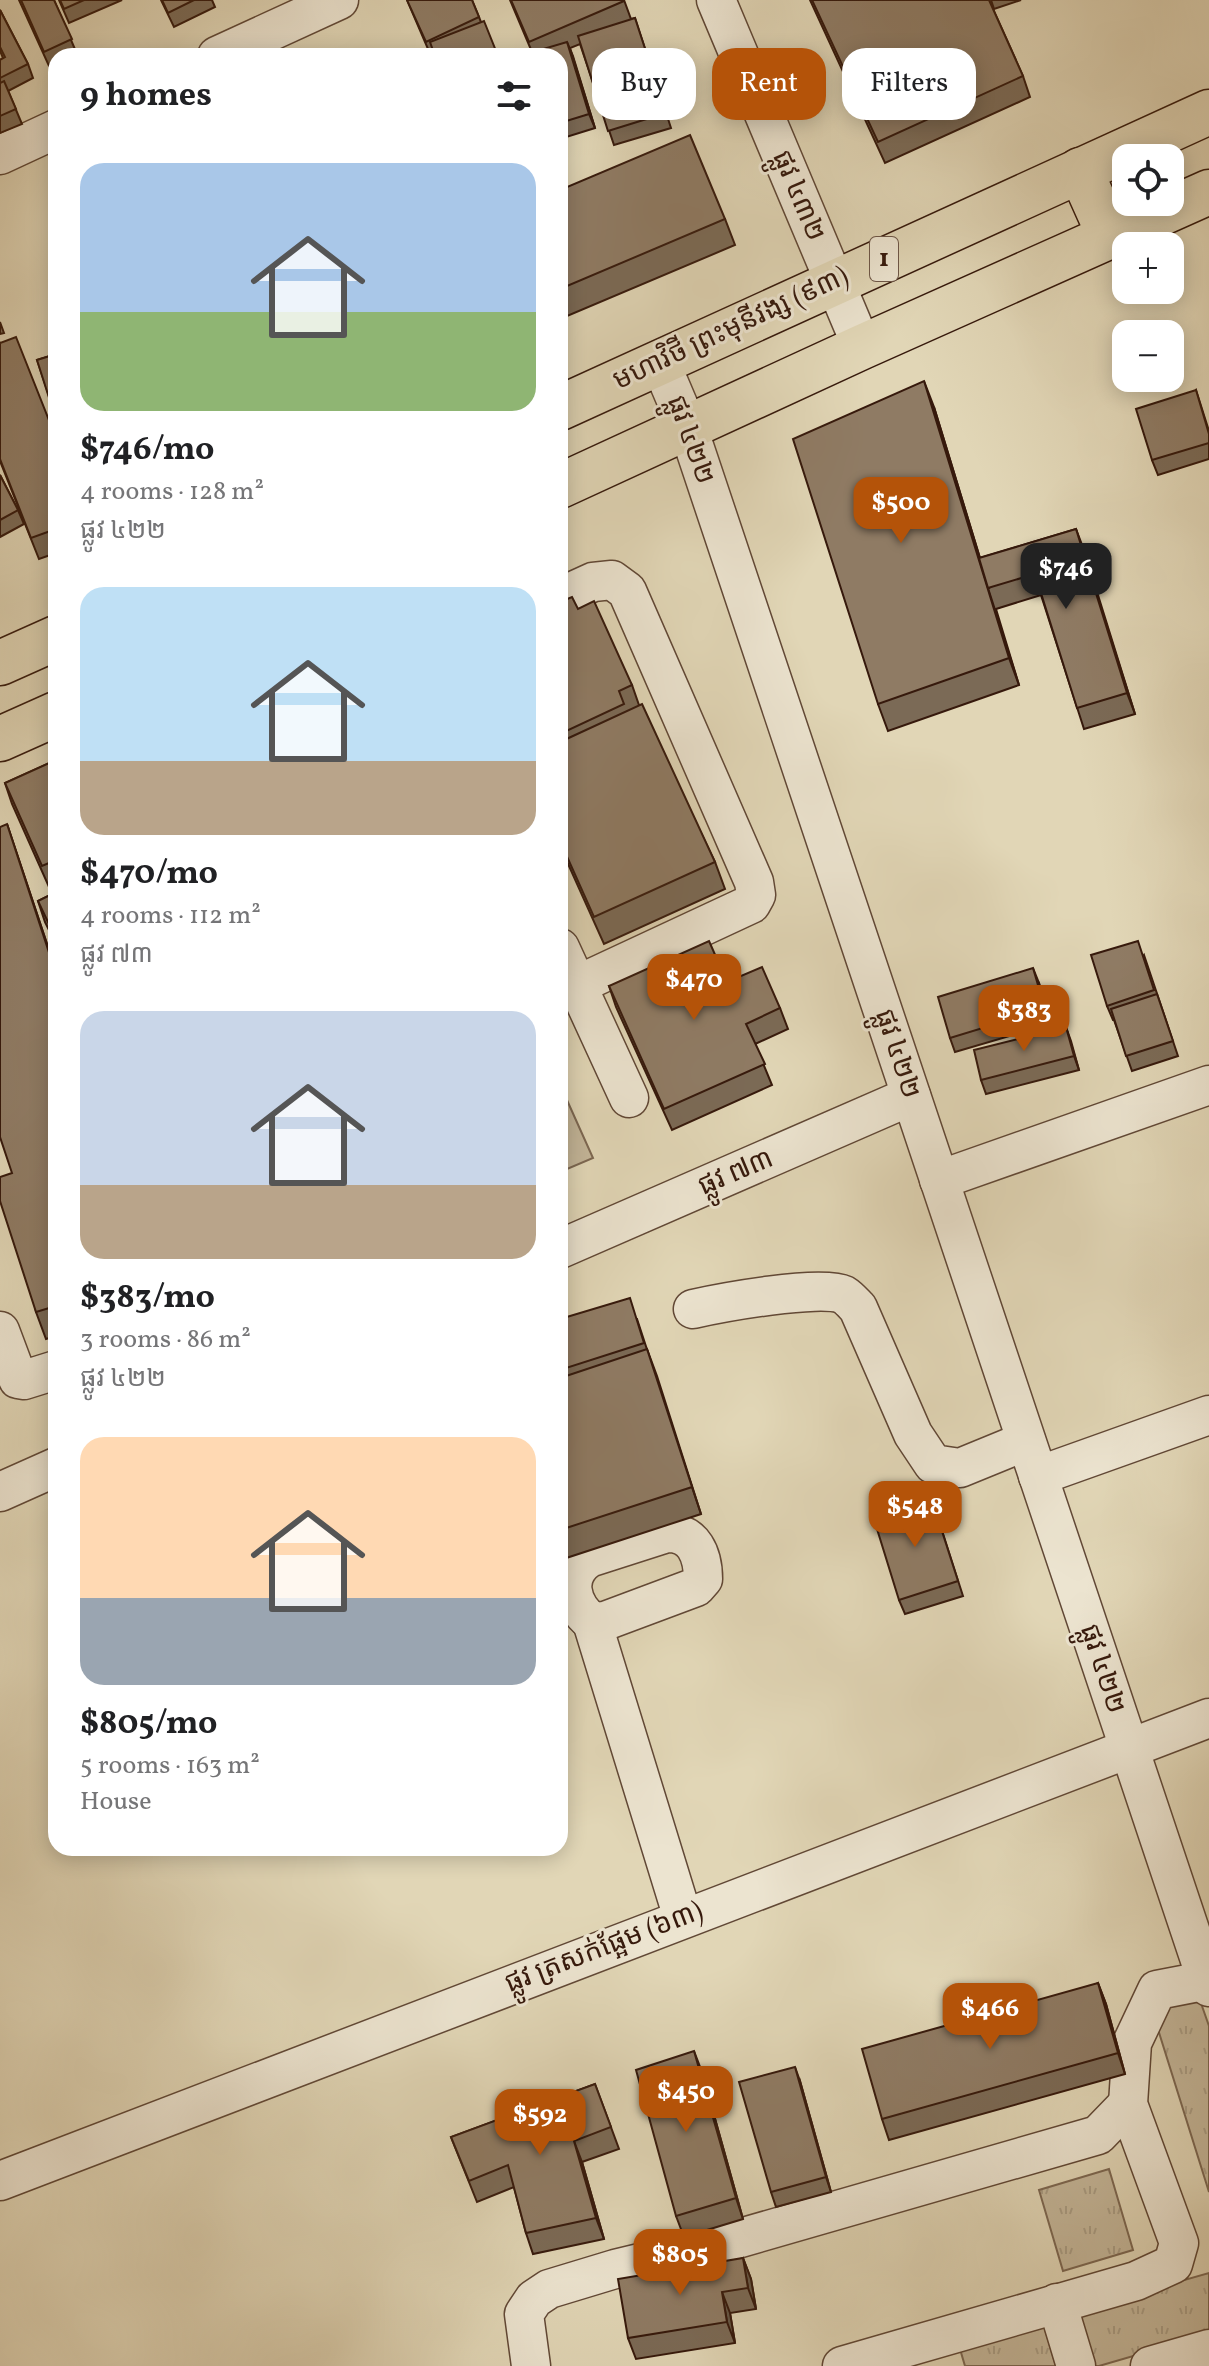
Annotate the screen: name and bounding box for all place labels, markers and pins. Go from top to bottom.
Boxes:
pin: $500 [854,477,948,545]
pin: $746 [1019,543,1113,611]
pin: $470 [647,954,741,1022]
pin: $383 [977,985,1071,1053]
pin: $548 [868,1481,962,1549]
pin: $466 [943,1983,1037,2051]
pin: $450 [639,2066,733,2134]
pin: $592 [493,2089,587,2157]
pin: $805 [633,2229,727,2297]

